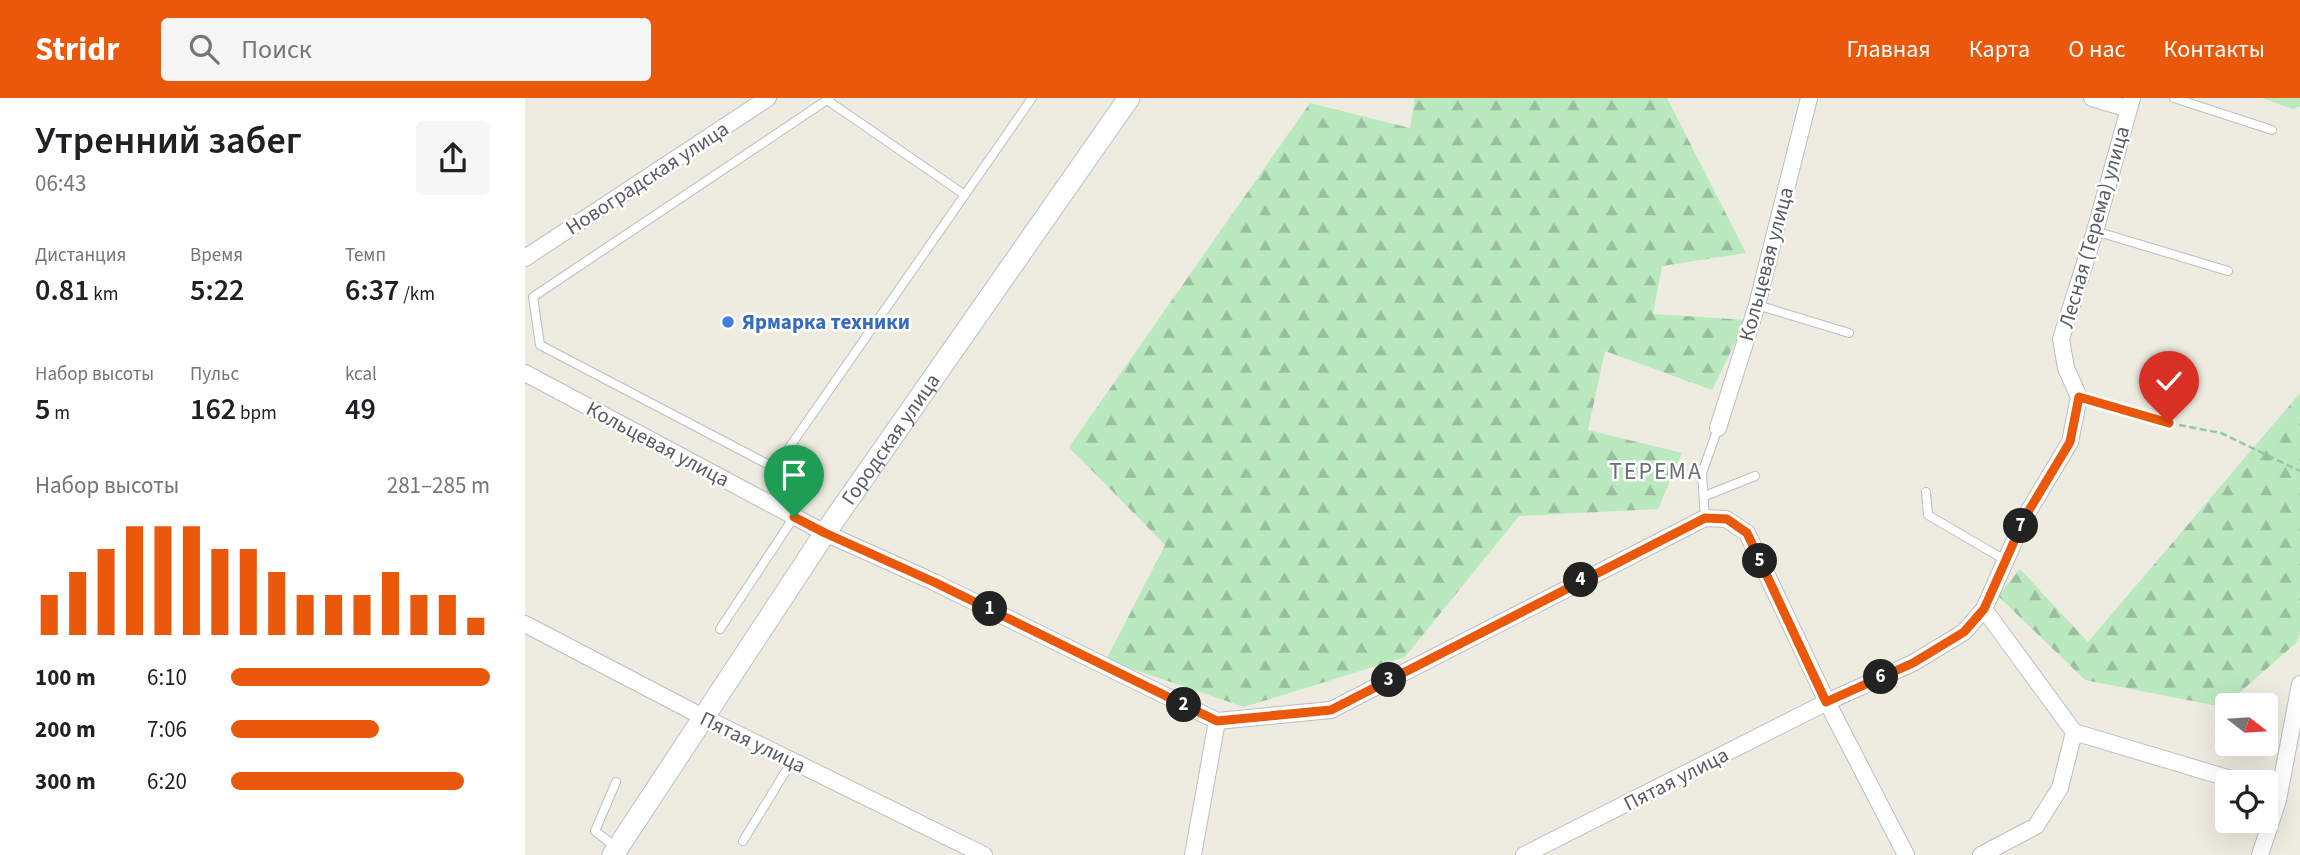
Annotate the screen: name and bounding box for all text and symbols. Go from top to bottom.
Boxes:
search box [161,18,651,81]
text: Stridr [35,26,119,73]
icon: search [185,30,223,68]
text: Поиск [241,31,312,68]
text: Главная [1846,32,1931,67]
text: Карта [1969,32,2030,67]
text: О нас [2068,32,2125,67]
text: Контакты [2163,32,2265,67]
text: Утренний забег [35,114,302,168]
street label: Новоградская улица [559,114,735,242]
button: share [416,121,490,195]
street label: Лесная (Терема) улица [2051,122,2137,332]
text: 06:43 [35,167,86,200]
street label: Кольцевая улица [1731,184,1801,344]
text: Дистанция [35,242,126,269]
text: Время [190,242,243,269]
text: Темп [345,242,386,269]
text: 0.81 [35,269,89,312]
text: 5:22 [190,269,244,312]
text: 6:37 [345,269,399,312]
text: km [89,281,118,308]
text: /km [399,281,435,308]
place label: Ярмарка техники [742,307,910,337]
marker: Ярмарка техники [720,314,736,330]
pin [2139,351,2199,423]
text: Набор высоты [35,361,154,388]
text: Пульс [190,361,239,388]
text: kcal [345,361,377,388]
icon: check [2150,362,2188,400]
street label: Городская улица [834,367,947,511]
text: 5 [35,388,50,431]
text: 162 [190,388,236,431]
text: 49 [345,388,376,431]
street label: Кольцевая улица [581,394,735,494]
text: m [50,400,70,427]
text: bpm [236,400,277,427]
pin [764,445,824,517]
district label: ТЕРЕМА [1609,454,1703,489]
icon: arrive [775,456,813,494]
text: Набор высоты [35,469,179,502]
text: 281–285 m [387,469,490,502]
pin: 7 [2003,508,2039,544]
text: 7 [2015,512,2026,539]
pin: 5 [1743,544,1777,578]
text: 5 [1754,547,1765,574]
pin: 4 [1563,562,1599,598]
text: 4 [1575,566,1586,593]
pin: 1 [973,592,1007,626]
text: 1 [984,595,995,622]
pin: 6 [1863,660,1899,694]
text: 100 m [35,661,96,694]
text: 6:10 [147,661,187,694]
pin: 3 [1371,662,1407,698]
text: 6 [1875,663,1886,690]
text: 3 [1383,666,1394,693]
pin: 2 [1167,688,1201,722]
text: 2 [1178,691,1189,718]
north arrow [2215,693,2279,756]
map controls [2215,693,2278,833]
street label: Пятая улица [695,703,811,781]
text: 200 m [35,713,96,746]
text: 7:06 [147,713,187,746]
street label: Пятая улица [1618,740,1734,818]
text: 300 m [35,765,96,798]
text: 6:20 [147,765,187,798]
button: locate [2215,770,2278,833]

